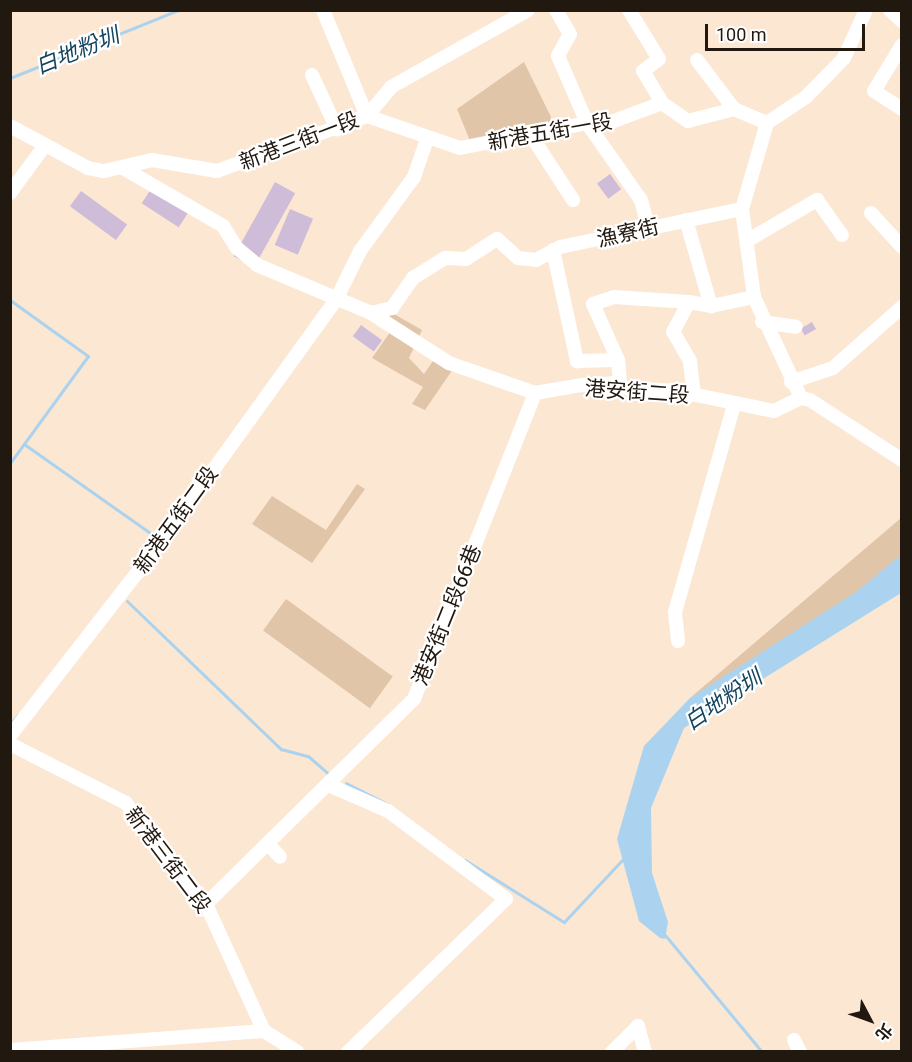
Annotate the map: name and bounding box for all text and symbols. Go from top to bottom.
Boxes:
scale bar [708,12,868,50]
water label: 白地粉圳 [31,22,123,80]
text: 100 m [716,24,767,45]
street label: 新港三街一段 [236,107,362,175]
street label: 新港五街一段 [486,109,614,155]
street label: 漁寮街 [594,214,662,252]
street label: 港安街二段 [584,376,690,408]
street label: 新港五街二段 [129,462,223,578]
street label: 港安街二段66巷 [407,541,487,689]
water label: 白地粉圳 [679,664,767,736]
street label: 新港三街二段 [120,802,216,918]
north arrow [840,990,900,1050]
text: 北 [872,1020,896,1044]

